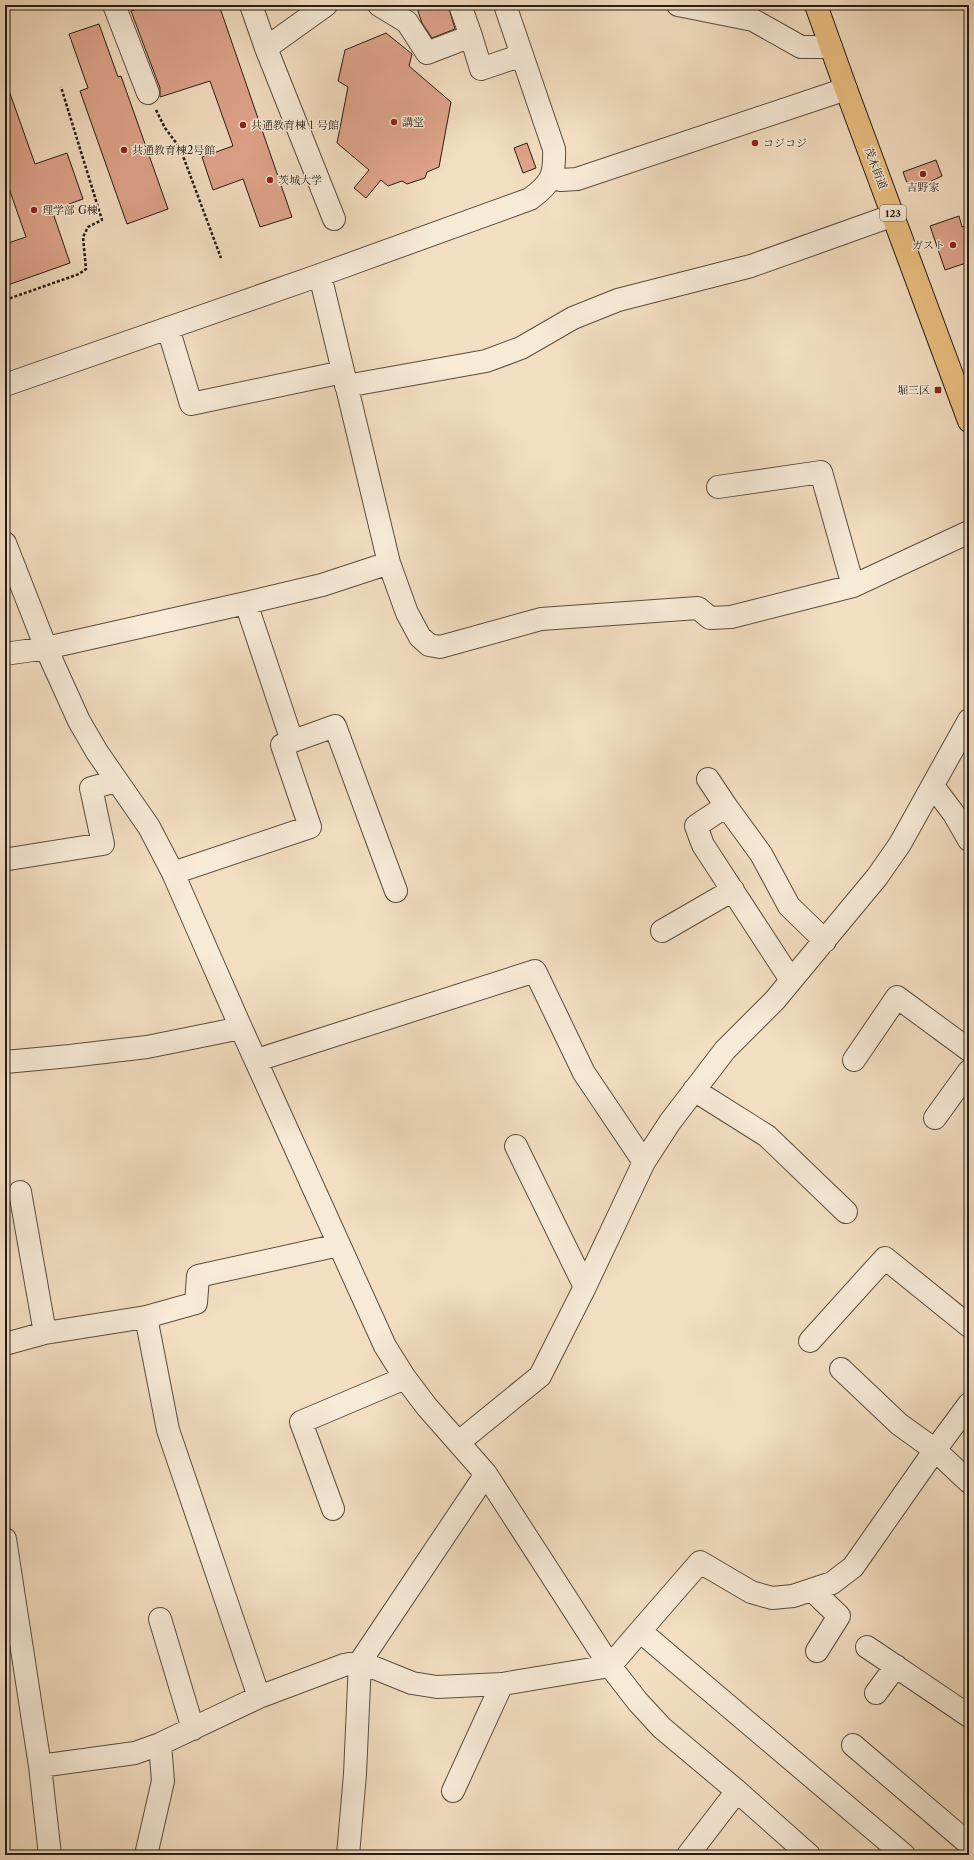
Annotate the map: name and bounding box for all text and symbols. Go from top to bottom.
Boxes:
place label: 講堂 [402,115,424,129]
marker: 講堂 [389,117,399,127]
place label: 共通教育棟１号館 [251,118,339,132]
marker: 共通教育棟１号館 [238,120,248,130]
place label: コジコジ [763,136,807,150]
marker: コジコジ [750,138,760,148]
place label: 共通教育棟2号館 [132,143,215,157]
marker: 共通教育棟2号館 [119,145,129,155]
street label: 茂木街道 [862,145,890,191]
marker: 吉野家 [918,169,928,179]
place label: 茨城大学 [278,173,322,187]
marker: 茨城大学 [265,175,275,185]
place label: 吉野家 [907,180,940,194]
place label: 理学部 G棟 [42,203,98,217]
marker: 理学部 G棟 [29,205,39,215]
road number: 123 [880,205,906,221]
place label: ガスト [912,238,945,252]
marker: ガスト [948,240,958,250]
place label: 堀三区 [897,383,930,397]
marker: 堀三区 [933,385,943,395]

